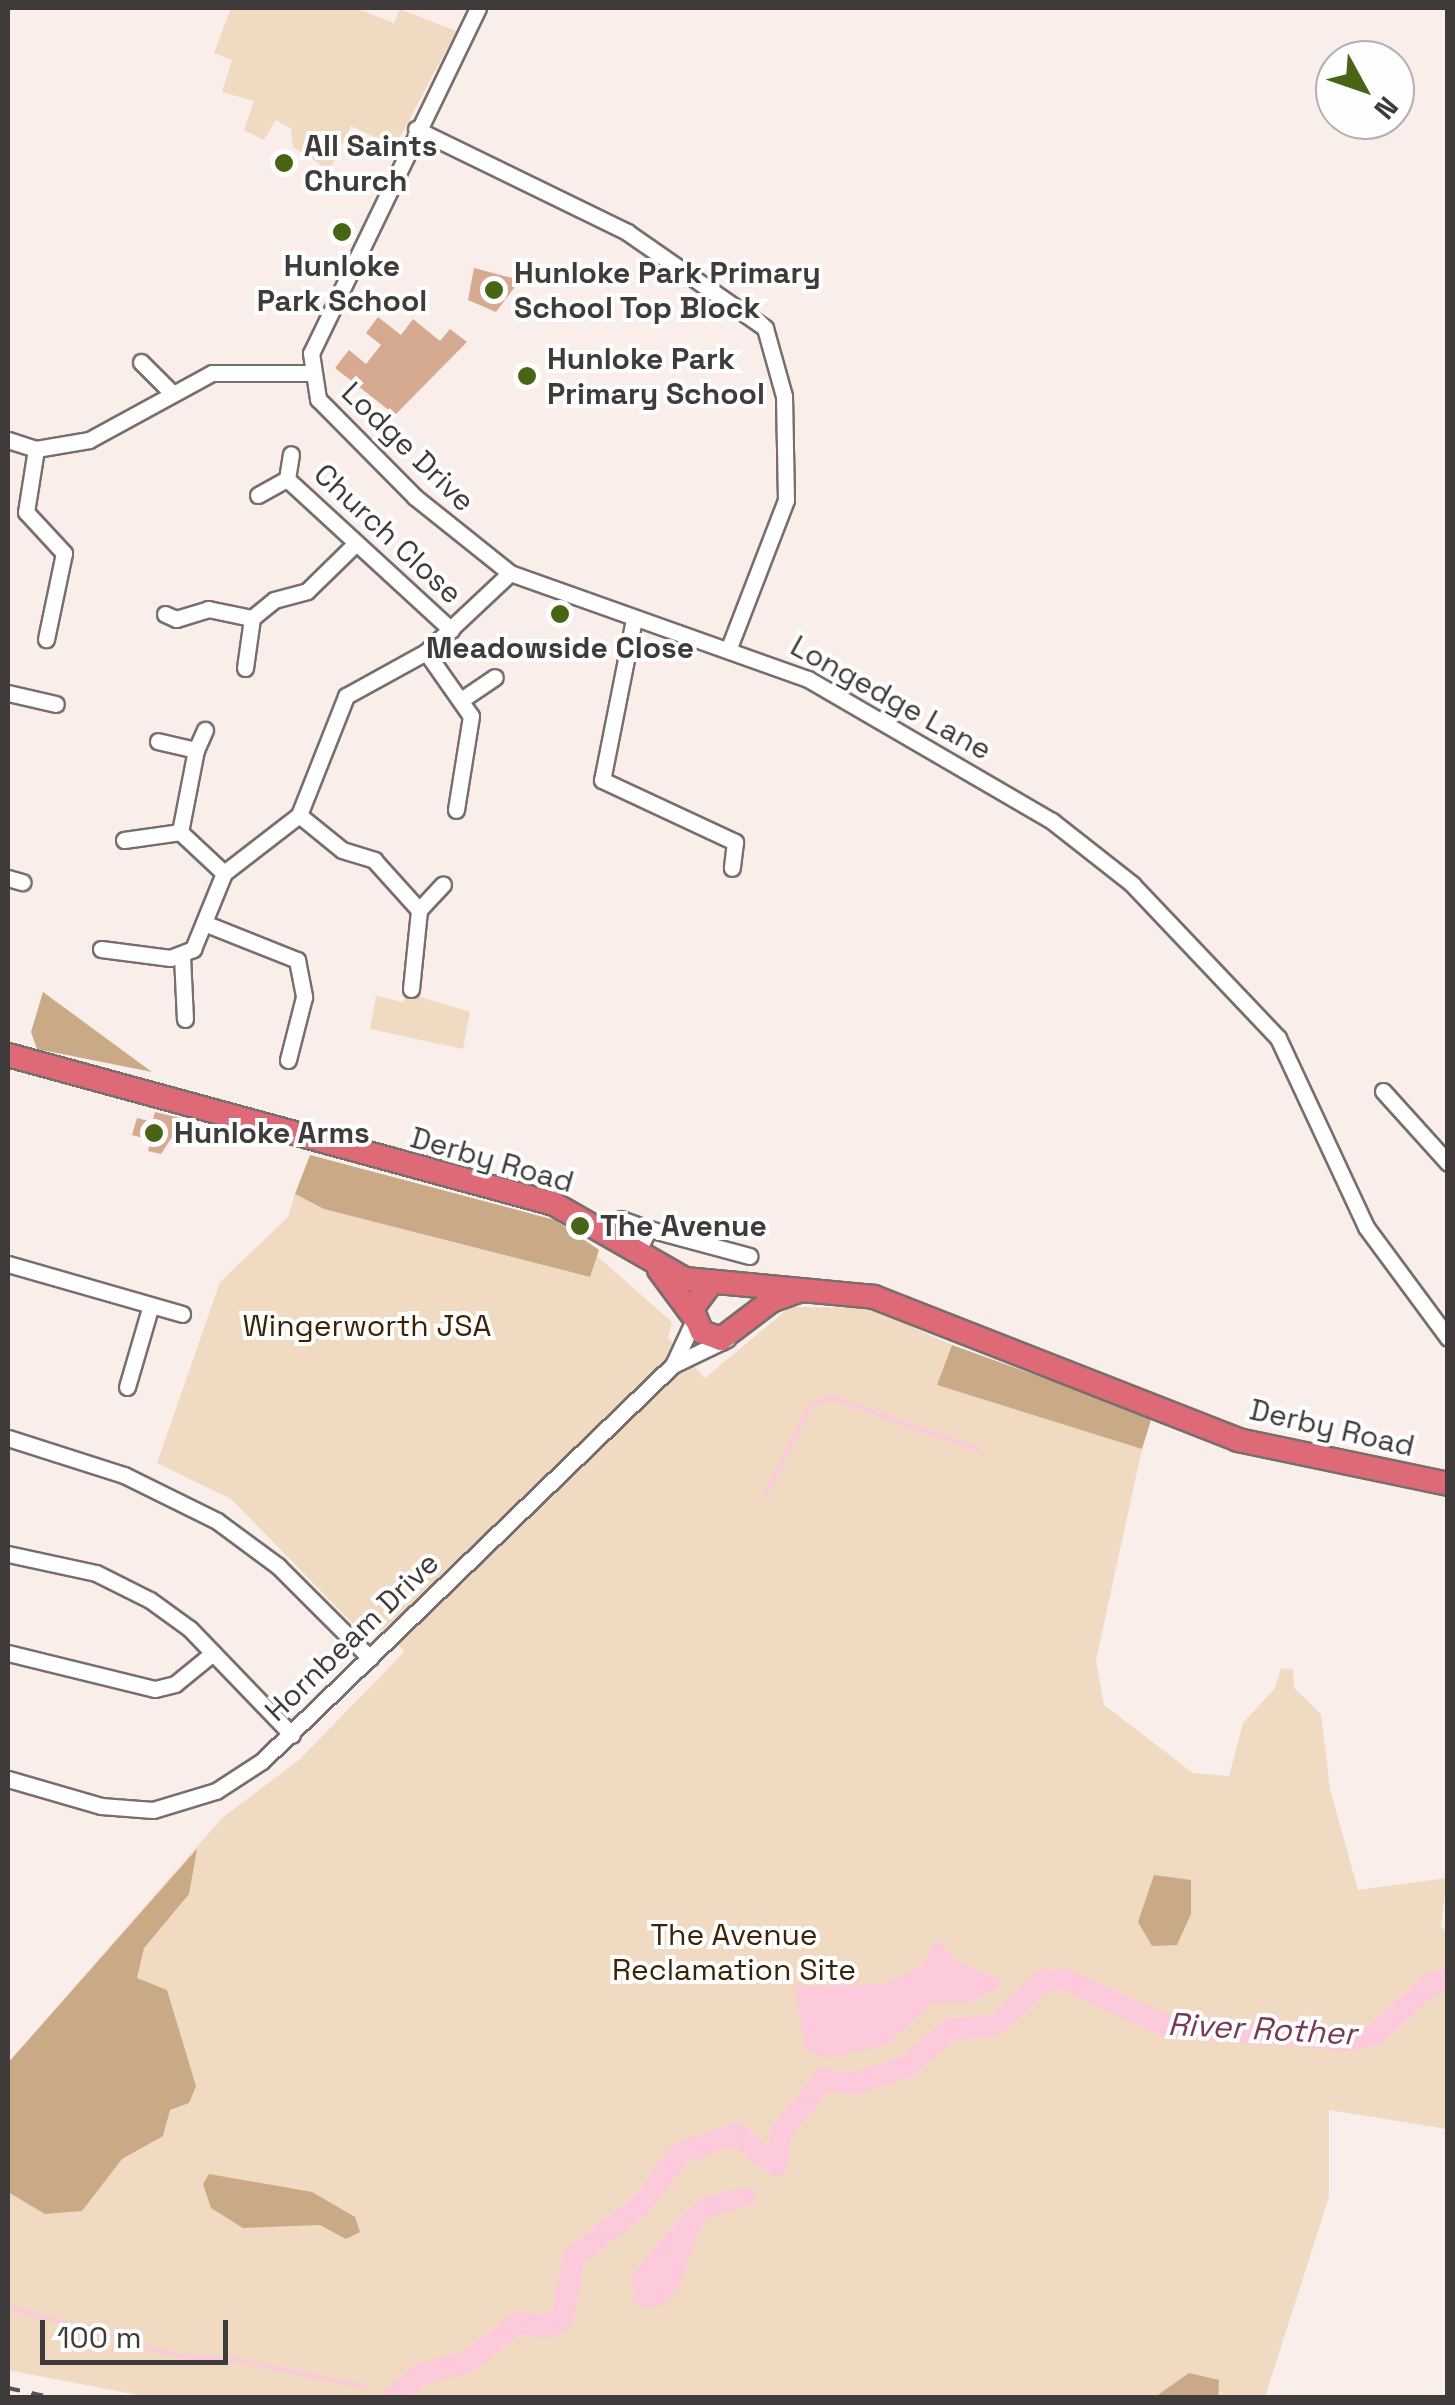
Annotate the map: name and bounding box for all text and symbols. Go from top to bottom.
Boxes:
north arrow [1315,40,1415,140]
text: N [1367,89,1406,127]
place label: All Saints Church [304,128,438,198]
marker: All Saints Church [273,152,295,174]
marker: Hunloke Park School [331,221,353,243]
place label: Hunloke Park School [257,248,427,318]
place label: Hunloke Park Primary School Top Block [514,255,821,326]
marker: Hunloke Park Primary School Top Block [483,279,505,301]
place label: Hunloke Park Primary School [547,341,765,412]
marker: Hunloke Park Primary School [516,365,538,387]
street label: Lodge Drive [334,375,482,519]
street label: Church Close [307,456,469,612]
marker: Meadowside Close [549,603,571,625]
street label: Longedge Lane [784,628,998,768]
place label: Meadowside Close [426,630,694,666]
place label: Hunloke Arms [174,1115,370,1151]
street label: Derby Road [406,1120,578,1200]
marker: Hunloke Arms [143,1122,165,1144]
place label: The Avenue [600,1208,767,1244]
marker: The Avenue [569,1215,591,1237]
park label: Wingerworth JSA [243,1308,491,1344]
street label: Derby Road [1246,1392,1418,1464]
street label: Hornbeam Drive [258,1545,446,1729]
park label: The Avenue Reclamation Site [612,1917,856,1988]
water label: River Rother [1167,2005,1357,2053]
scale bar [45,2300,232,2362]
text: 100 m [57,2318,142,2357]

